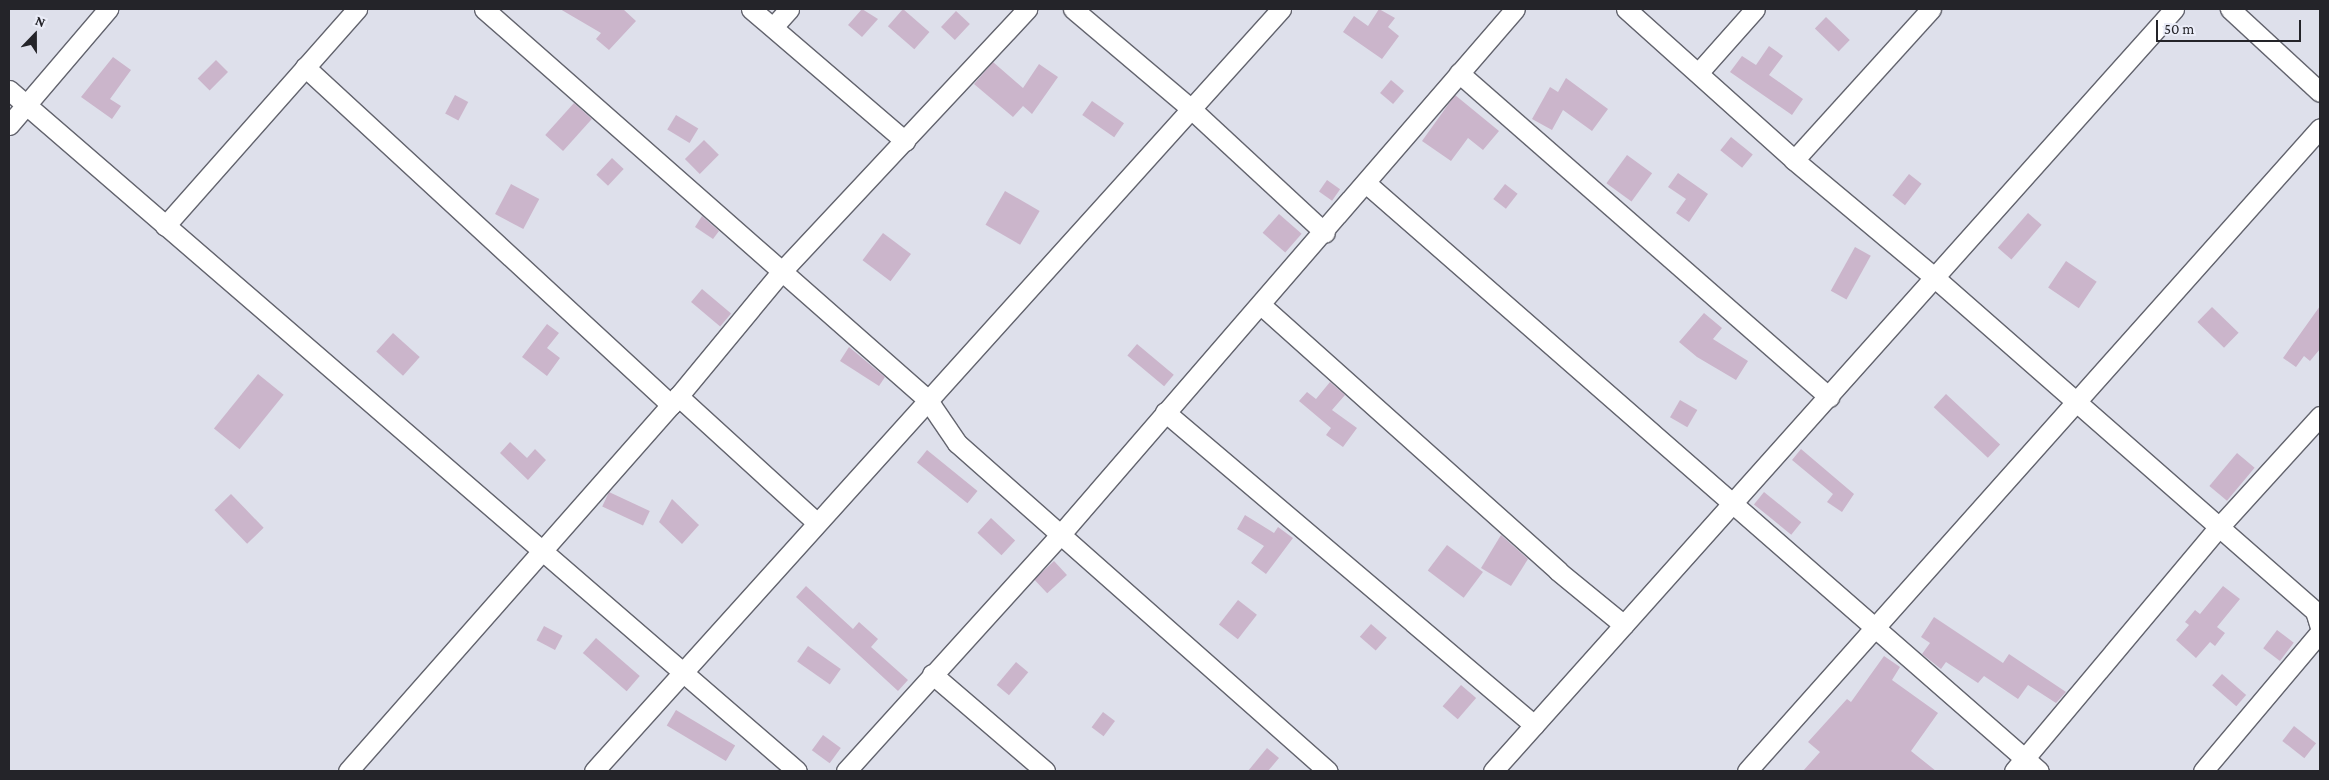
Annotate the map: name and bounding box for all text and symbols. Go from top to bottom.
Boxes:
north arrow [10,10,60,60]
scale bar [2159,10,2304,42]
text: N [33,12,48,30]
text: 50 m [2164,21,2194,37]

